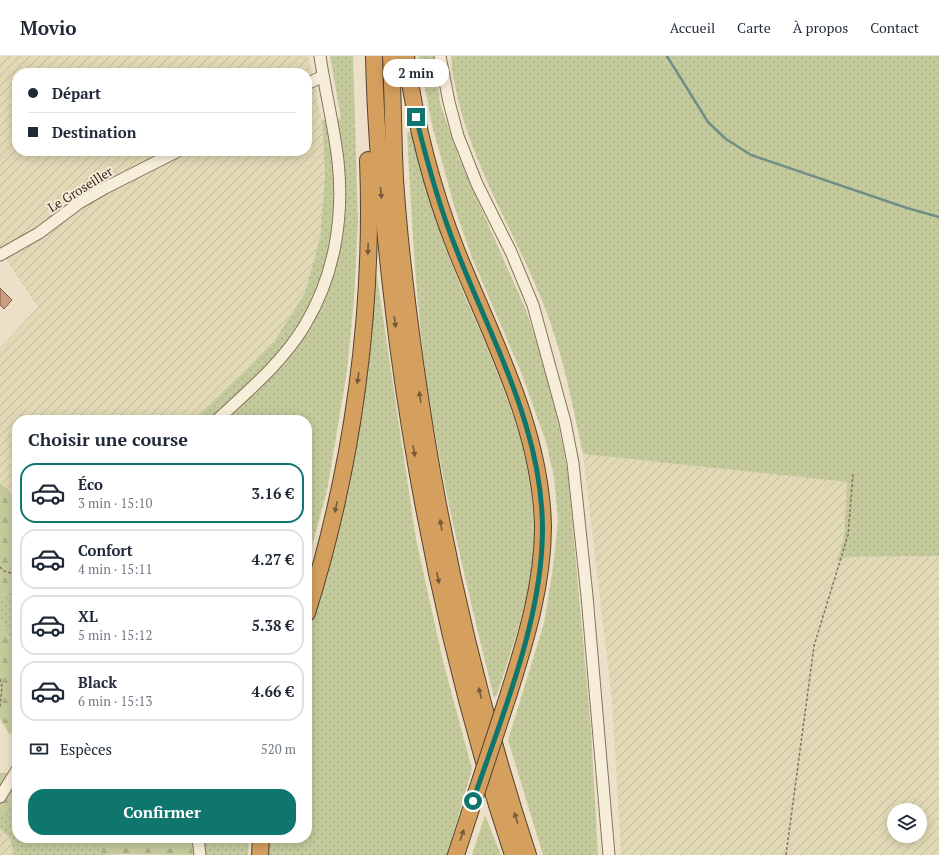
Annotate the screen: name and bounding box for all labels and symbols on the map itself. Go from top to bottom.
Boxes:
callout: 2 min [383,59,449,87]
route end [407,108,425,126]
street label: Le Groseiller [44,162,116,216]
one-way arrow [378,187,384,199]
one-way arrow [365,243,371,256]
one-way arrow [392,316,398,328]
one-way arrow [355,372,361,385]
one-way arrow [417,391,423,403]
one-way arrow [411,445,417,457]
one-way arrow [333,500,339,513]
one-way arrow [438,519,444,531]
one-way arrow [436,572,442,584]
one-way arrow [477,687,483,699]
route start [464,792,482,810]
one-way arrow [512,812,518,824]
one-way arrow [459,828,465,840]

